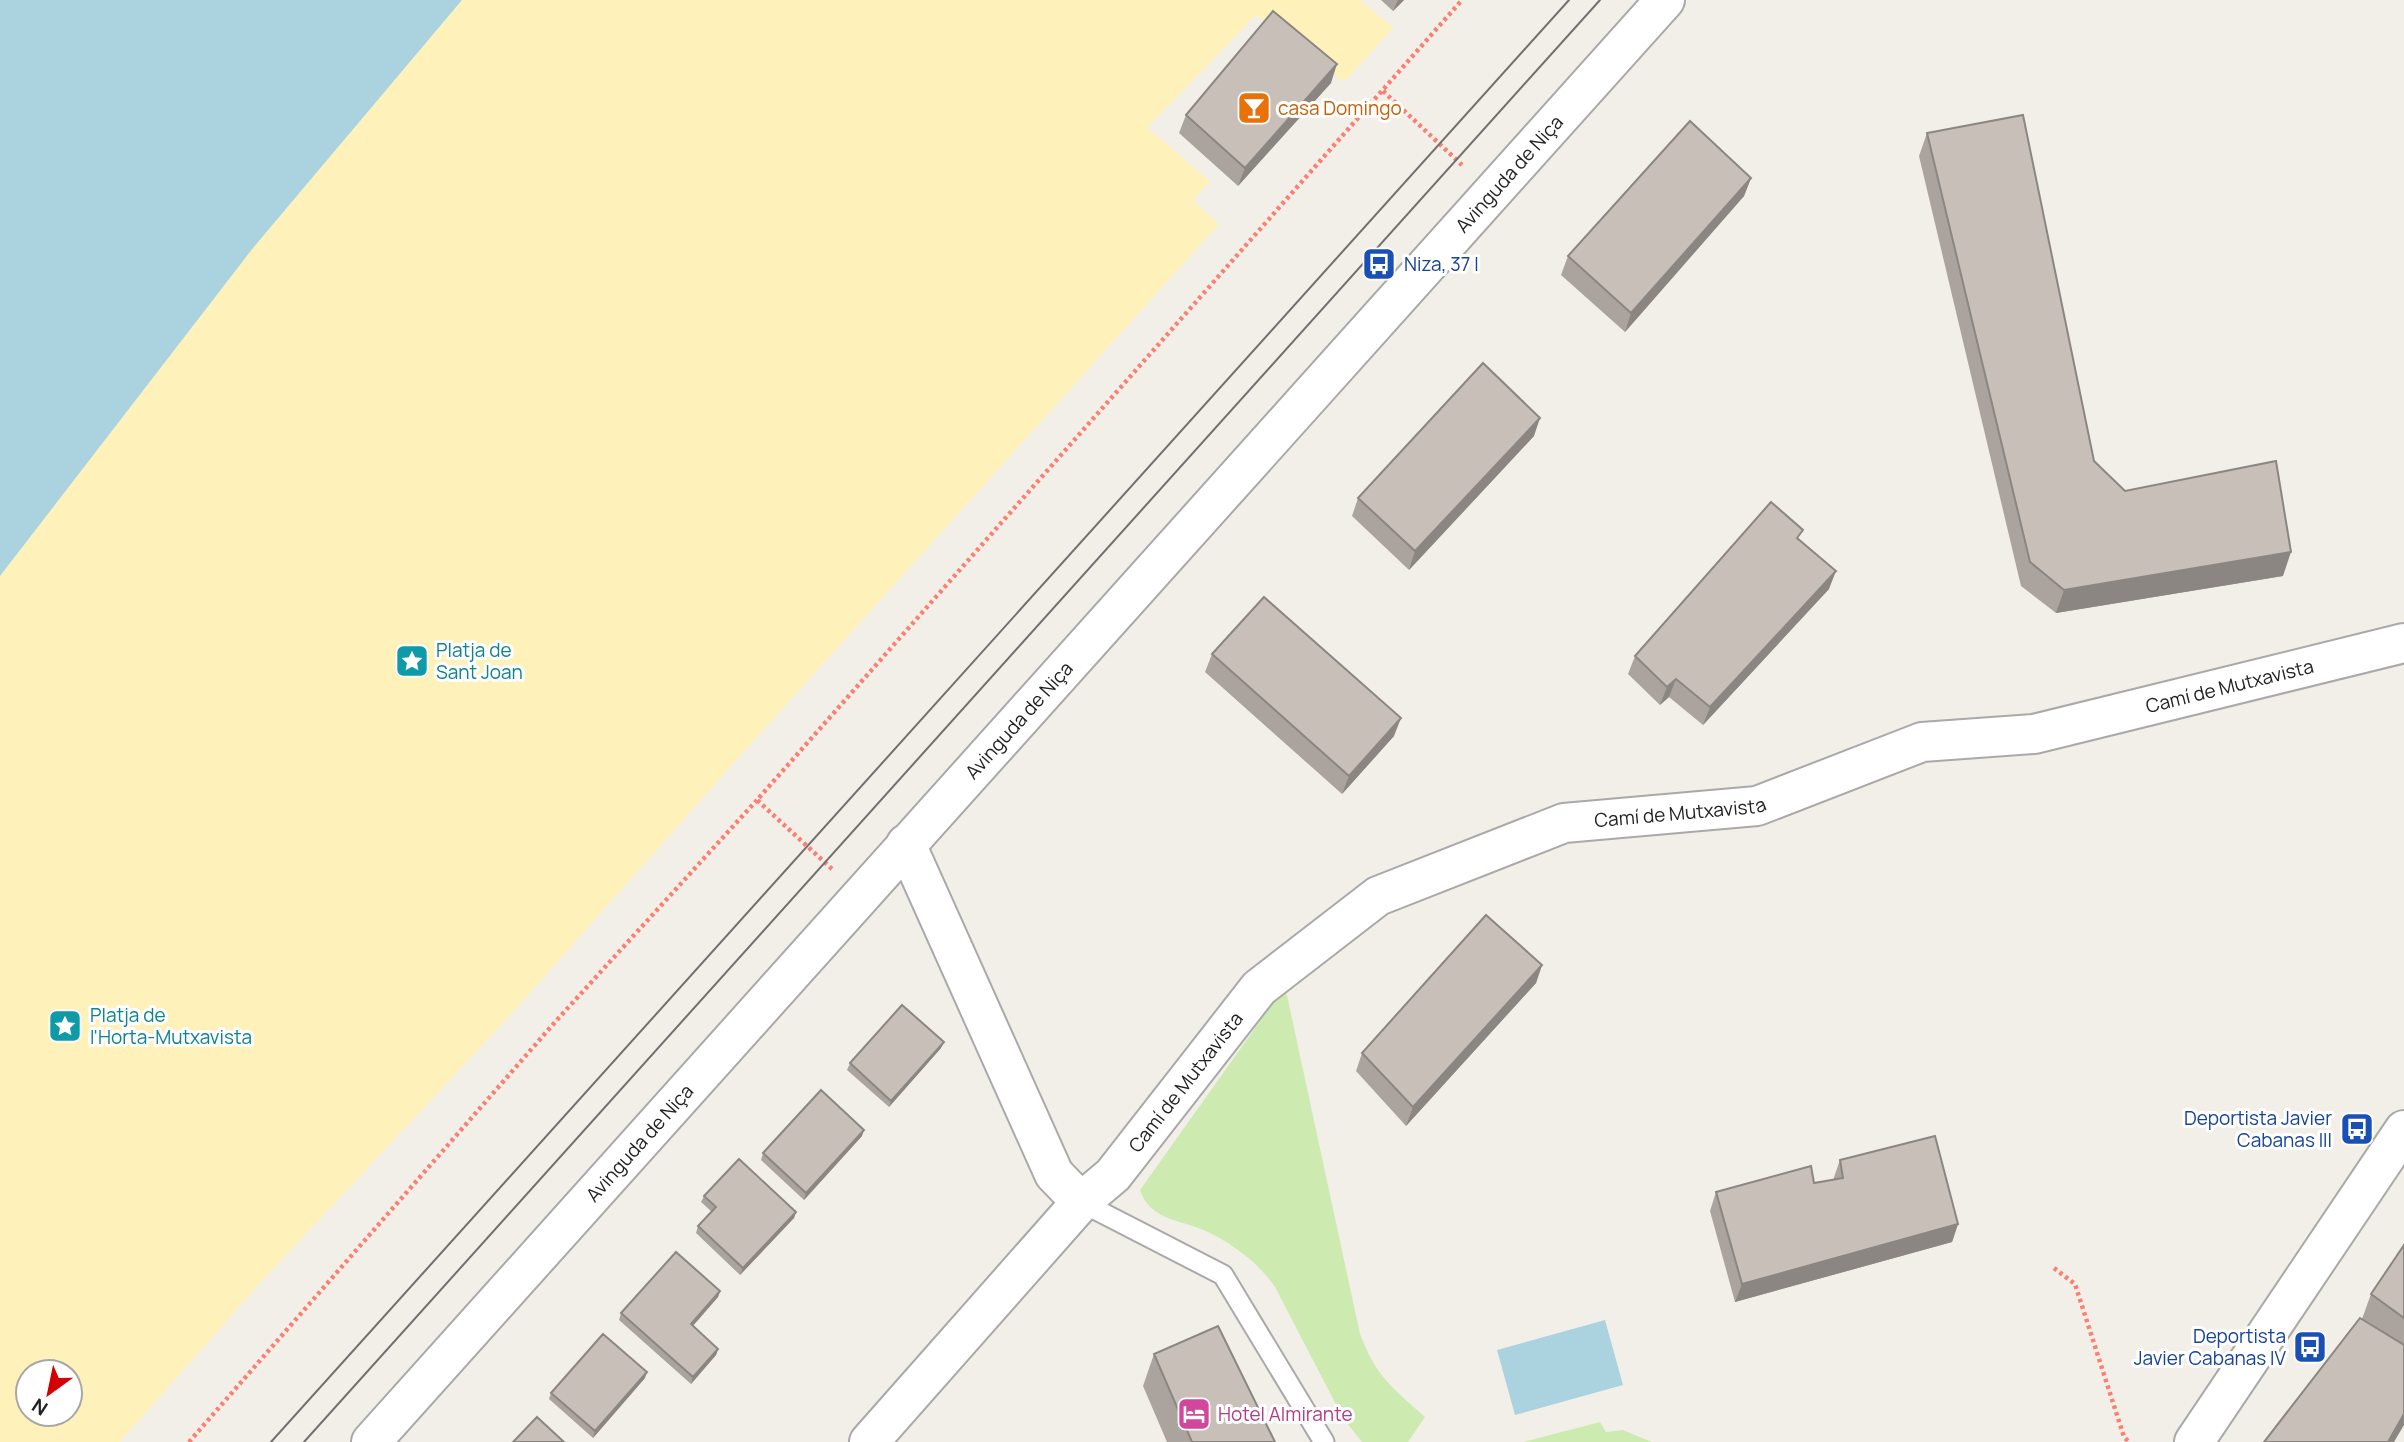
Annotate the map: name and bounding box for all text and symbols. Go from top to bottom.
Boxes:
bar icon: casa Domingo [1235,89,1273,127]
place label: casa Domingo [1278,95,1402,121]
street label: Avinguda de Niça [1449,109,1569,238]
bus stop icon: Niza, 37 I [1360,245,1398,283]
place label: Niza, 37 I [1404,251,1479,277]
place label: Platja de Sant Joan [436,637,523,685]
place icon: Platja de Sant Joan [393,642,431,680]
street label: Camí de Mutxavista [2143,653,2316,719]
street label: Avinguda de Niça [959,656,1078,784]
street label: Camí de Mutxavista [1593,791,1770,833]
place label: Platja de l'Horta-Mutxavista [90,1002,252,1050]
street label: Camí de Mutxavista [1122,1006,1249,1158]
place icon: Platja de l'Horta-Mutxavista [46,1007,84,1045]
street label: Avinguda de Niça [580,1078,699,1207]
place label: Deportista Javier Cabanas III [2184,1105,2332,1153]
bus stop icon: Deportista Javier Cabanas III [2338,1110,2376,1148]
place label: Deportista Javier Cabanas IV [2134,1323,2287,1371]
bus stop icon: Deportista Javier Cabanas IV [2291,1328,2329,1366]
north arrow [14,1358,84,1428]
text: N [27,1393,53,1422]
hotel icon: Hotel Almirante [1175,1395,1213,1433]
place label: Hotel Almirante [1218,1401,1352,1427]

